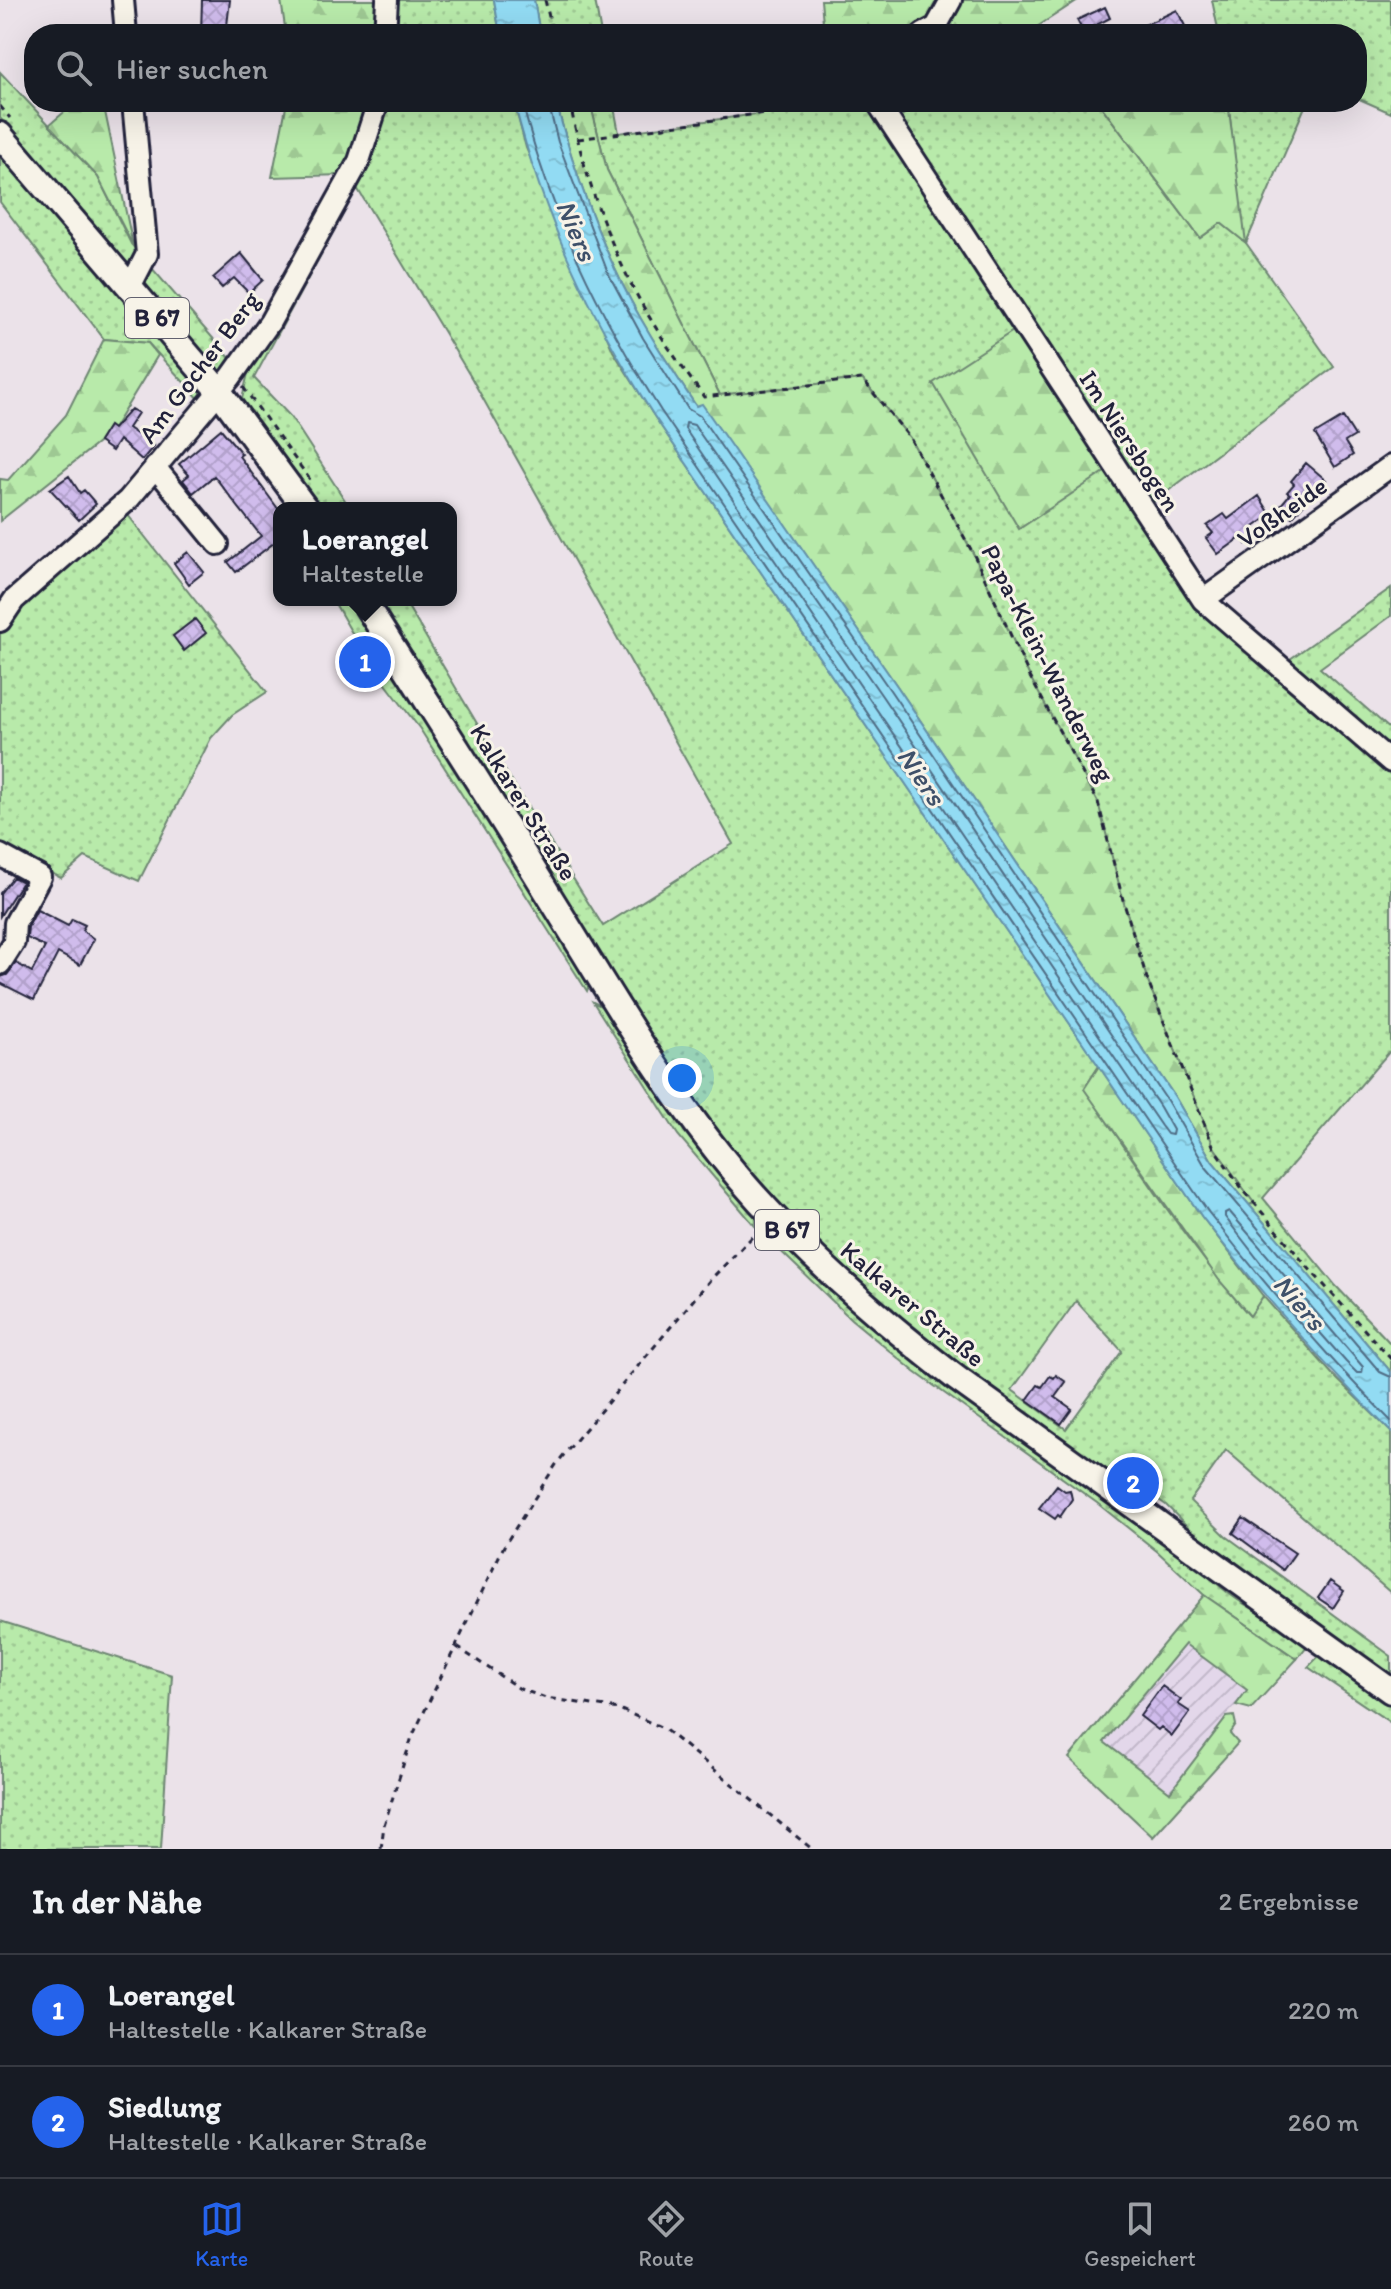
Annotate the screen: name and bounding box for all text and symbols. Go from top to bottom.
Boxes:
search box [24,24,1367,112]
icon: search [52,46,96,90]
text: Hier suchen [116,50,268,87]
water label: Niers [549,194,606,267]
street label: Am Gocher Berg [131,284,267,449]
road number: B 67 [125,298,189,338]
street label: Im Niersbogen [1072,364,1188,518]
street label: Voßheide [1231,469,1333,555]
popup [273,502,457,606]
text: Loerangel [302,520,428,557]
street label: Papa-Klein-Wanderweg [974,539,1122,788]
text: Haltestelle [302,557,424,589]
pin: 1 [339,632,391,692]
street label: Kalkarer Straße [463,718,585,886]
water label: Niers [890,740,955,813]
your location [662,1058,702,1098]
road number: B 67 [755,1210,819,1250]
street label: Kalkarer Straße [834,1234,992,1374]
water label: Niers [1267,1267,1334,1338]
pin: 2 [1107,1453,1159,1513]
text: In der Nähe [32,1881,202,1922]
text: 2 Ergebnisse [1219,1885,1359,1917]
text: Loerangel [108,1976,234,2013]
text: 1 [52,1994,64,2026]
text: 220 m [1288,1994,1359,2026]
text: Haltestelle · Kalkarer Straße [108,2013,427,2045]
text: Siedlung [108,2088,221,2125]
text: 2 [51,2106,65,2138]
text: 260 m [1288,2106,1359,2138]
text: Haltestelle · Kalkarer Straße [108,2125,427,2157]
tab: Karte [195,2197,248,2272]
tab: Route [639,2197,694,2272]
tab: Gespeichert [1084,2197,1196,2272]

